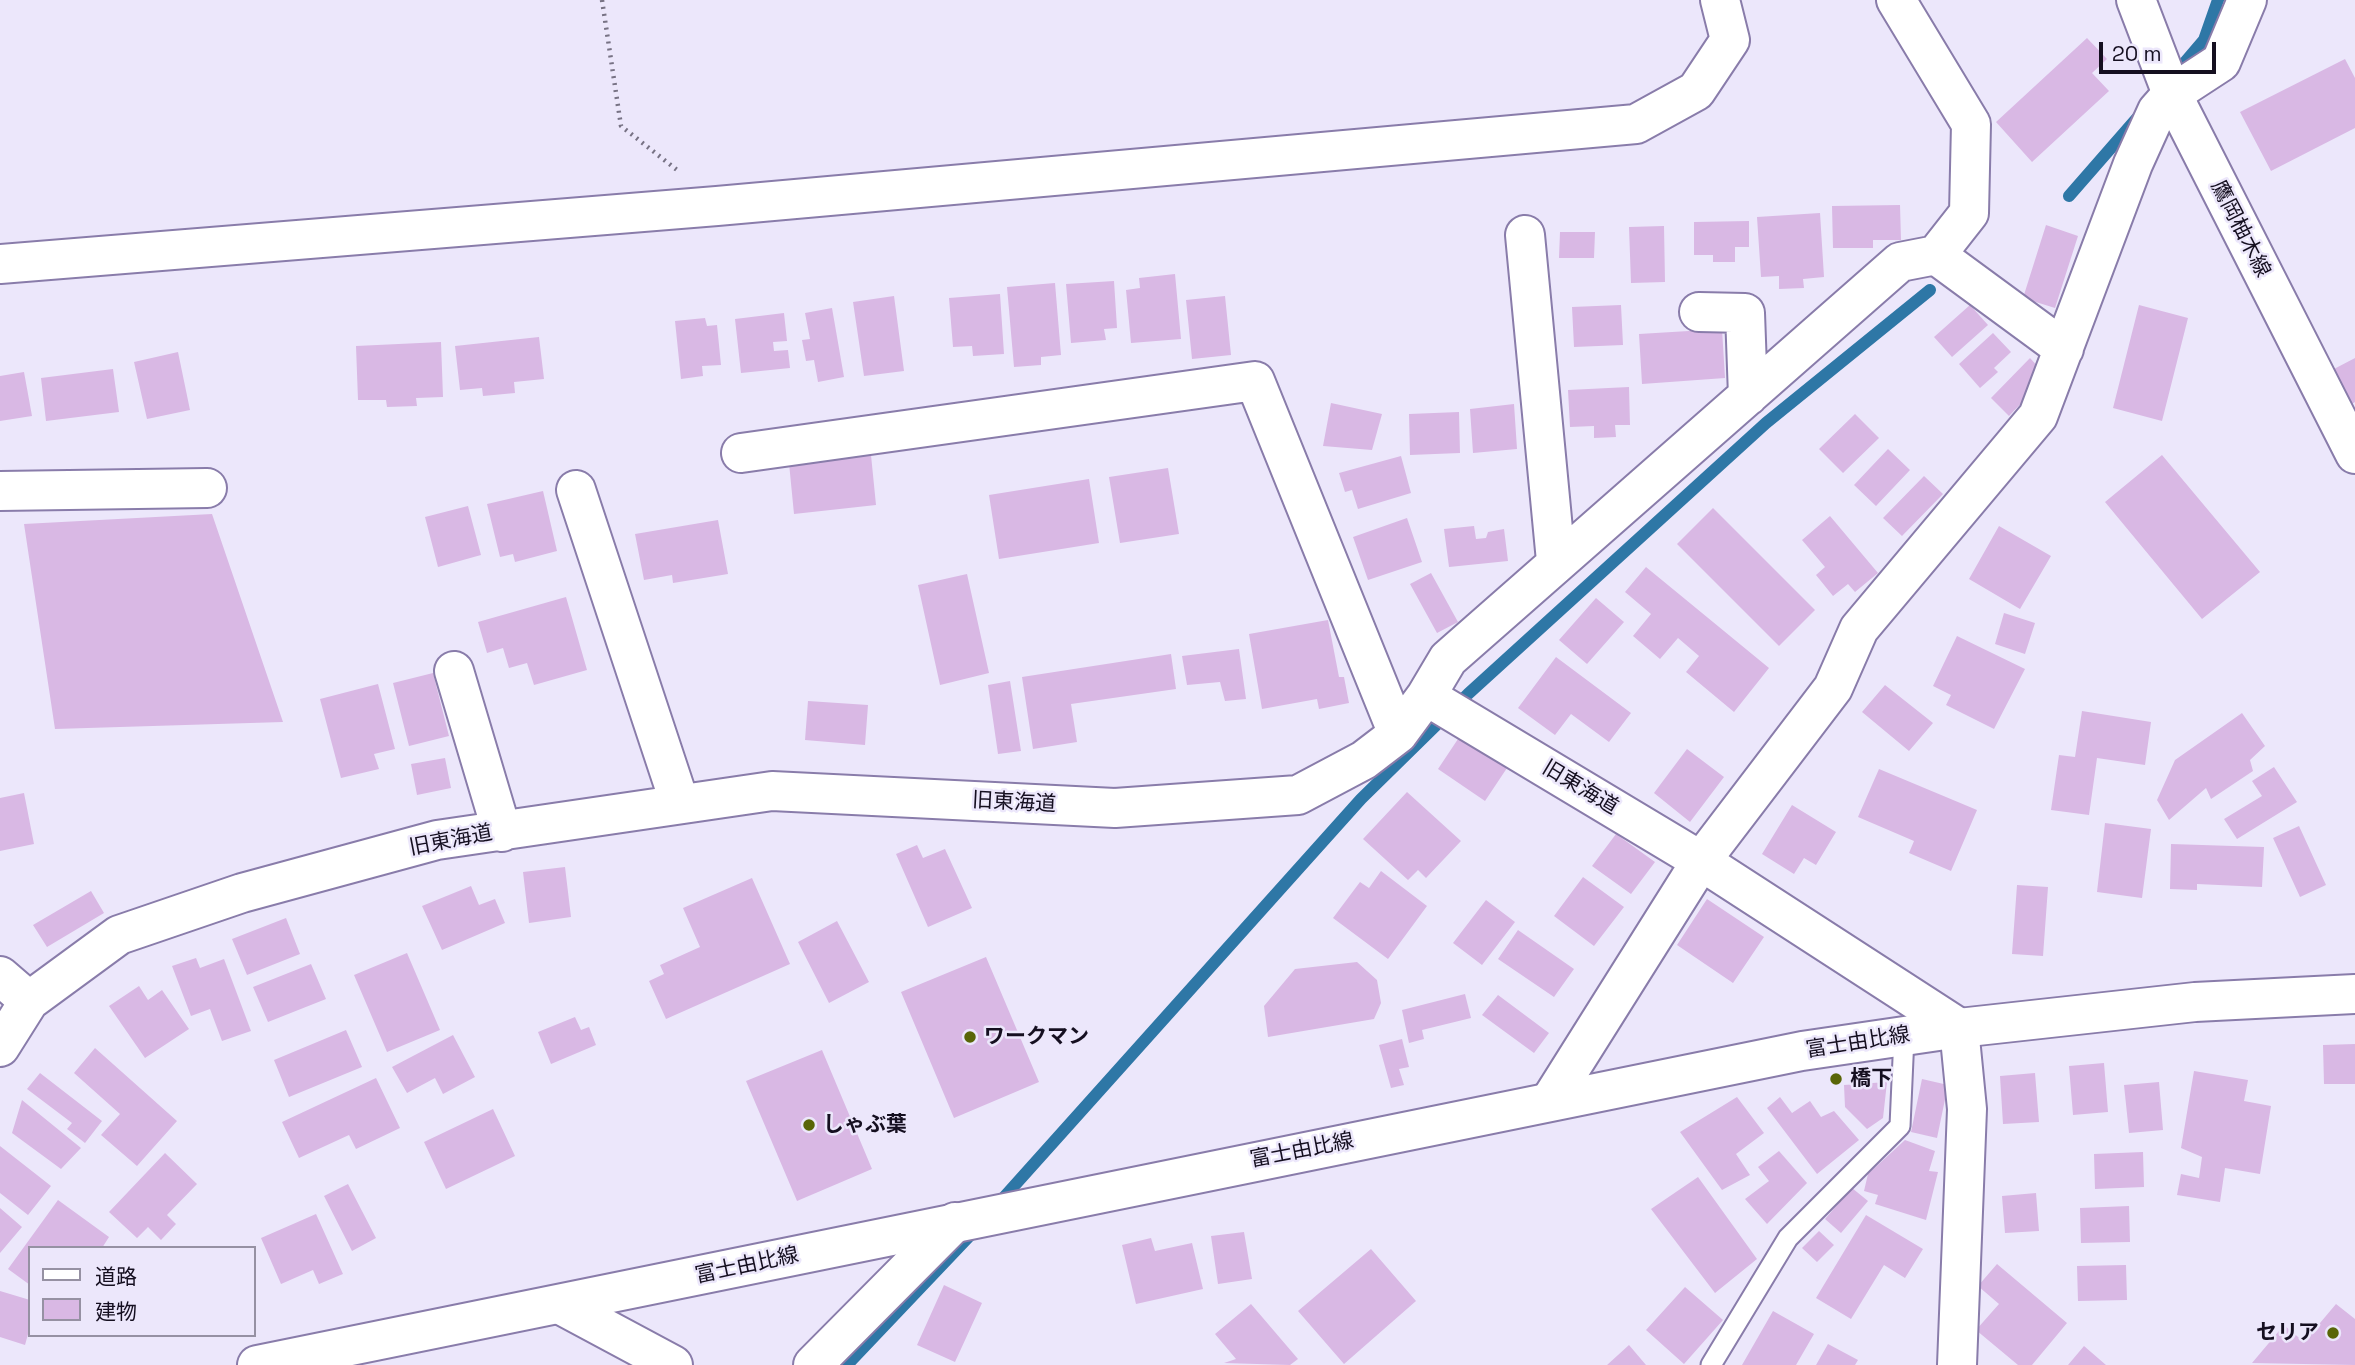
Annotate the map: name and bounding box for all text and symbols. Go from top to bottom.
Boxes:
scale bar [2103,28,2220,72]
text: 20 m [2112,40,2162,67]
street label: 鷹岡柚木線 [2205,177,2275,281]
street label: 旧東海道 [1538,756,1622,820]
street label: 旧東海道 [971,788,1057,818]
street label: 旧東海道 [407,821,495,861]
street label: 富士由比線 [1804,1022,1912,1064]
place label: ワークマン [984,1024,1089,1050]
marker: ワークマン [962,1029,978,1045]
place label: 橋下 [1850,1066,1892,1092]
marker: 橋下 [1828,1071,1844,1087]
place label: しゃぶ葉 [823,1112,907,1138]
marker: しゃぶ葉 [801,1117,817,1133]
street label: 富士由比線 [1248,1129,1356,1173]
street label: 富士由比線 [693,1243,801,1289]
legend [28,1246,256,1337]
text: 道路 [95,1263,137,1290]
text: 建物 [95,1298,137,1325]
place label: セリア [2256,1320,2319,1346]
marker: セリア [2325,1325,2341,1341]

